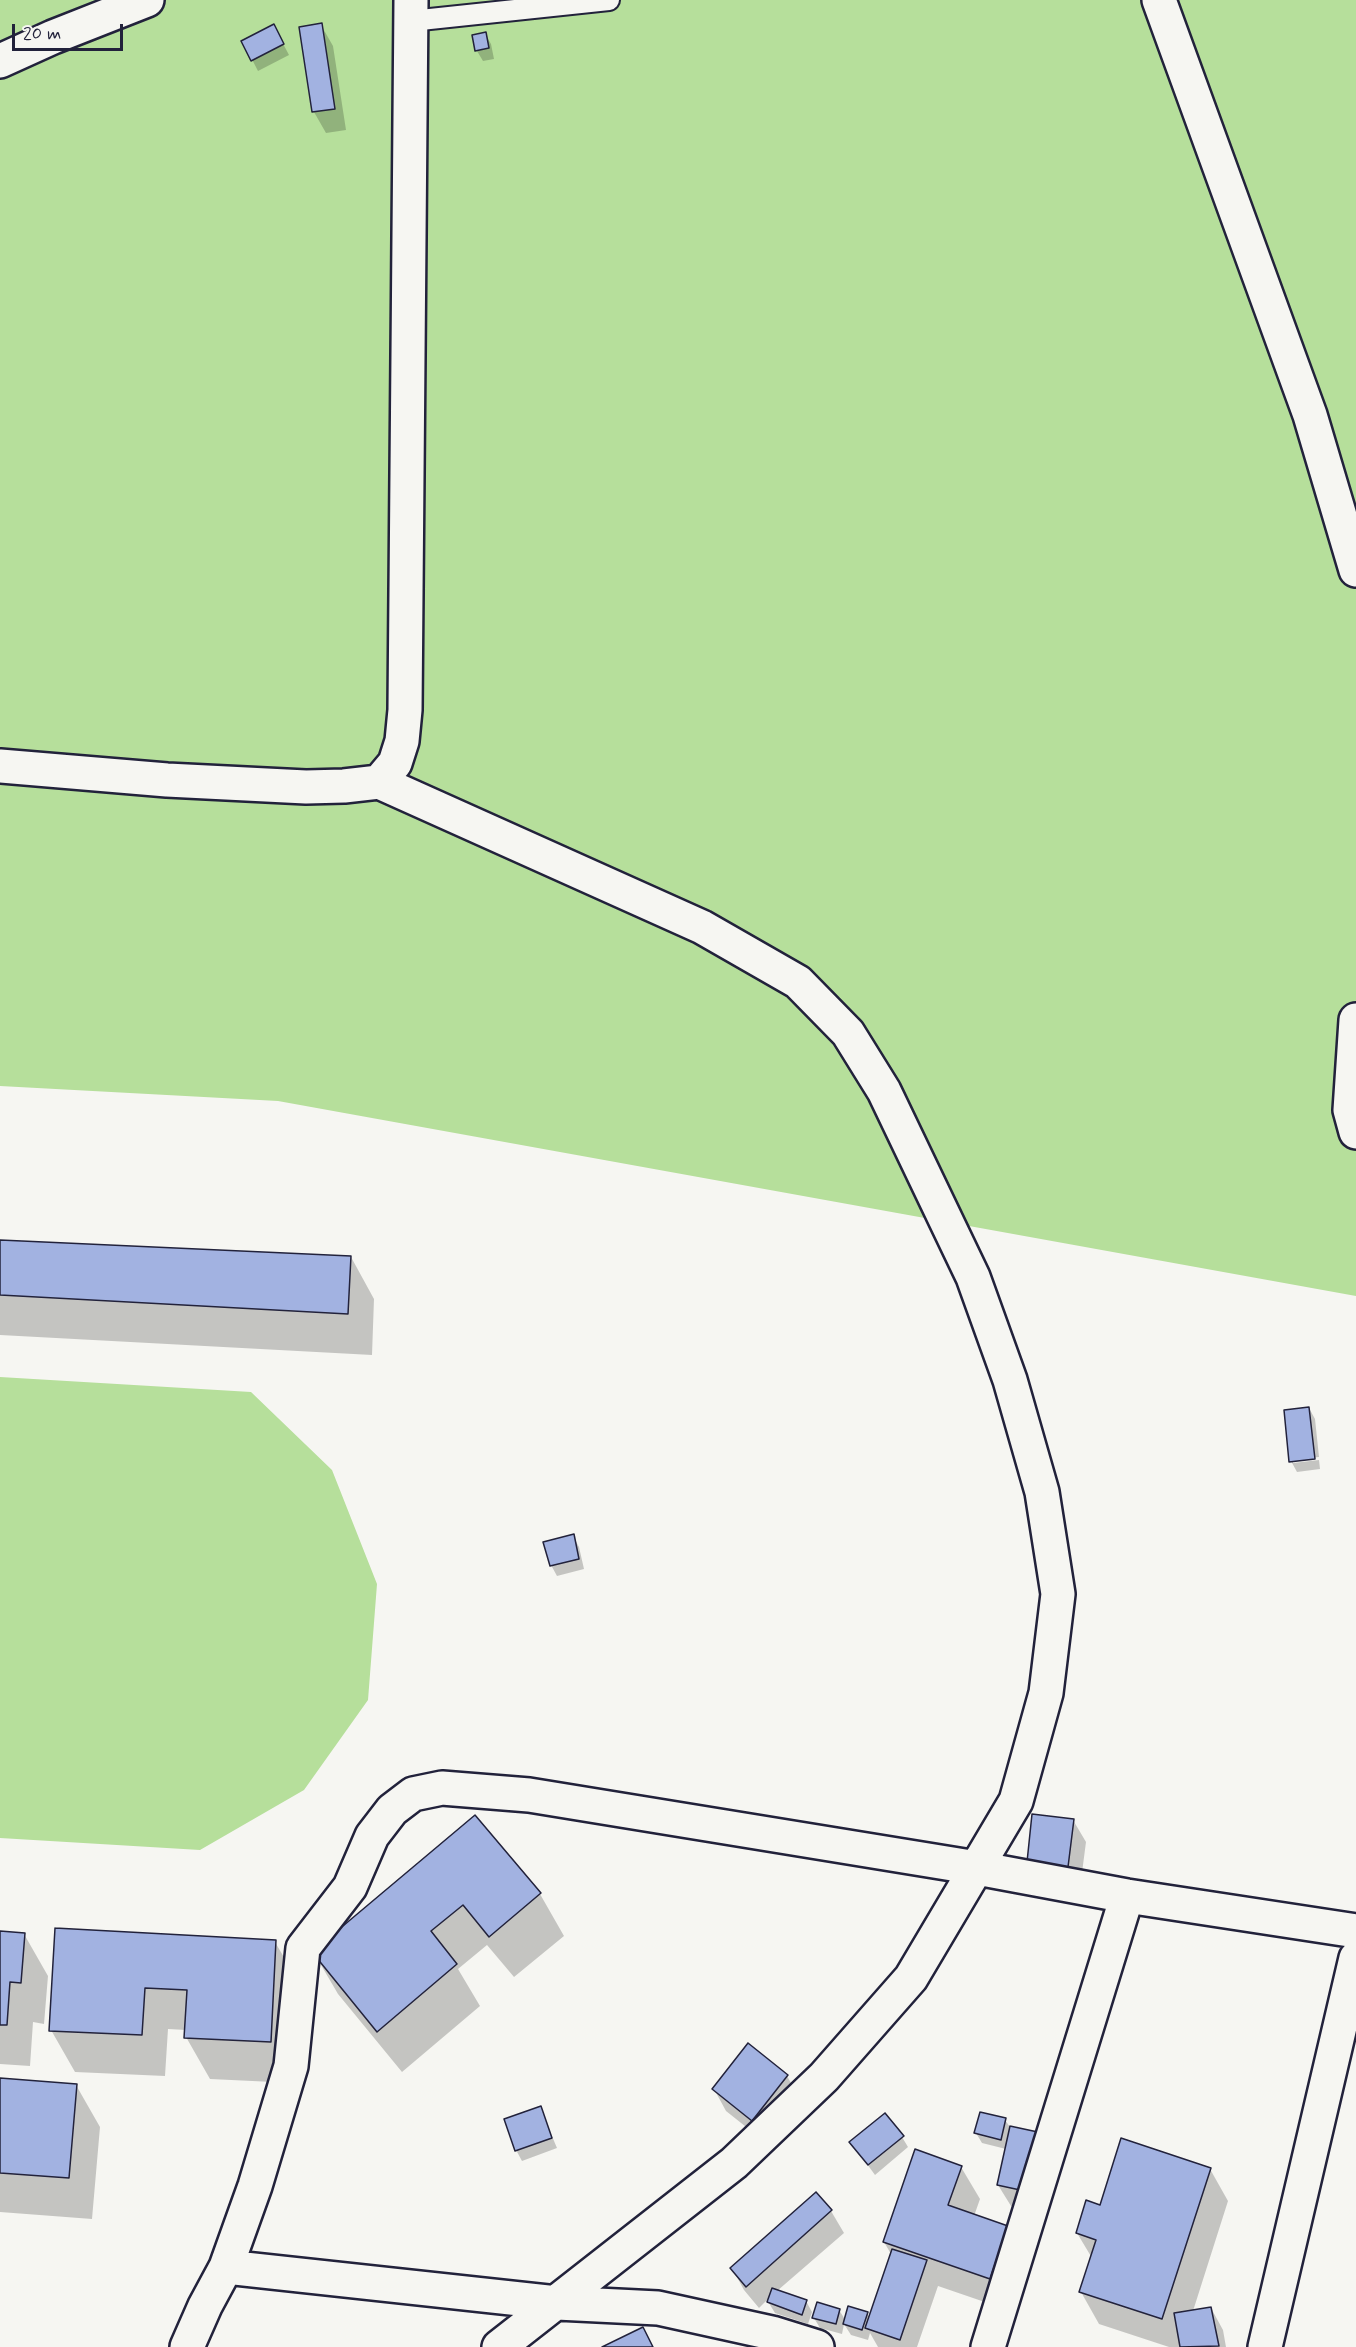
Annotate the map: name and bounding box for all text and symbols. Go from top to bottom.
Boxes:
scale bar [15,12,126,50]
text: 20 m [23,22,61,46]

